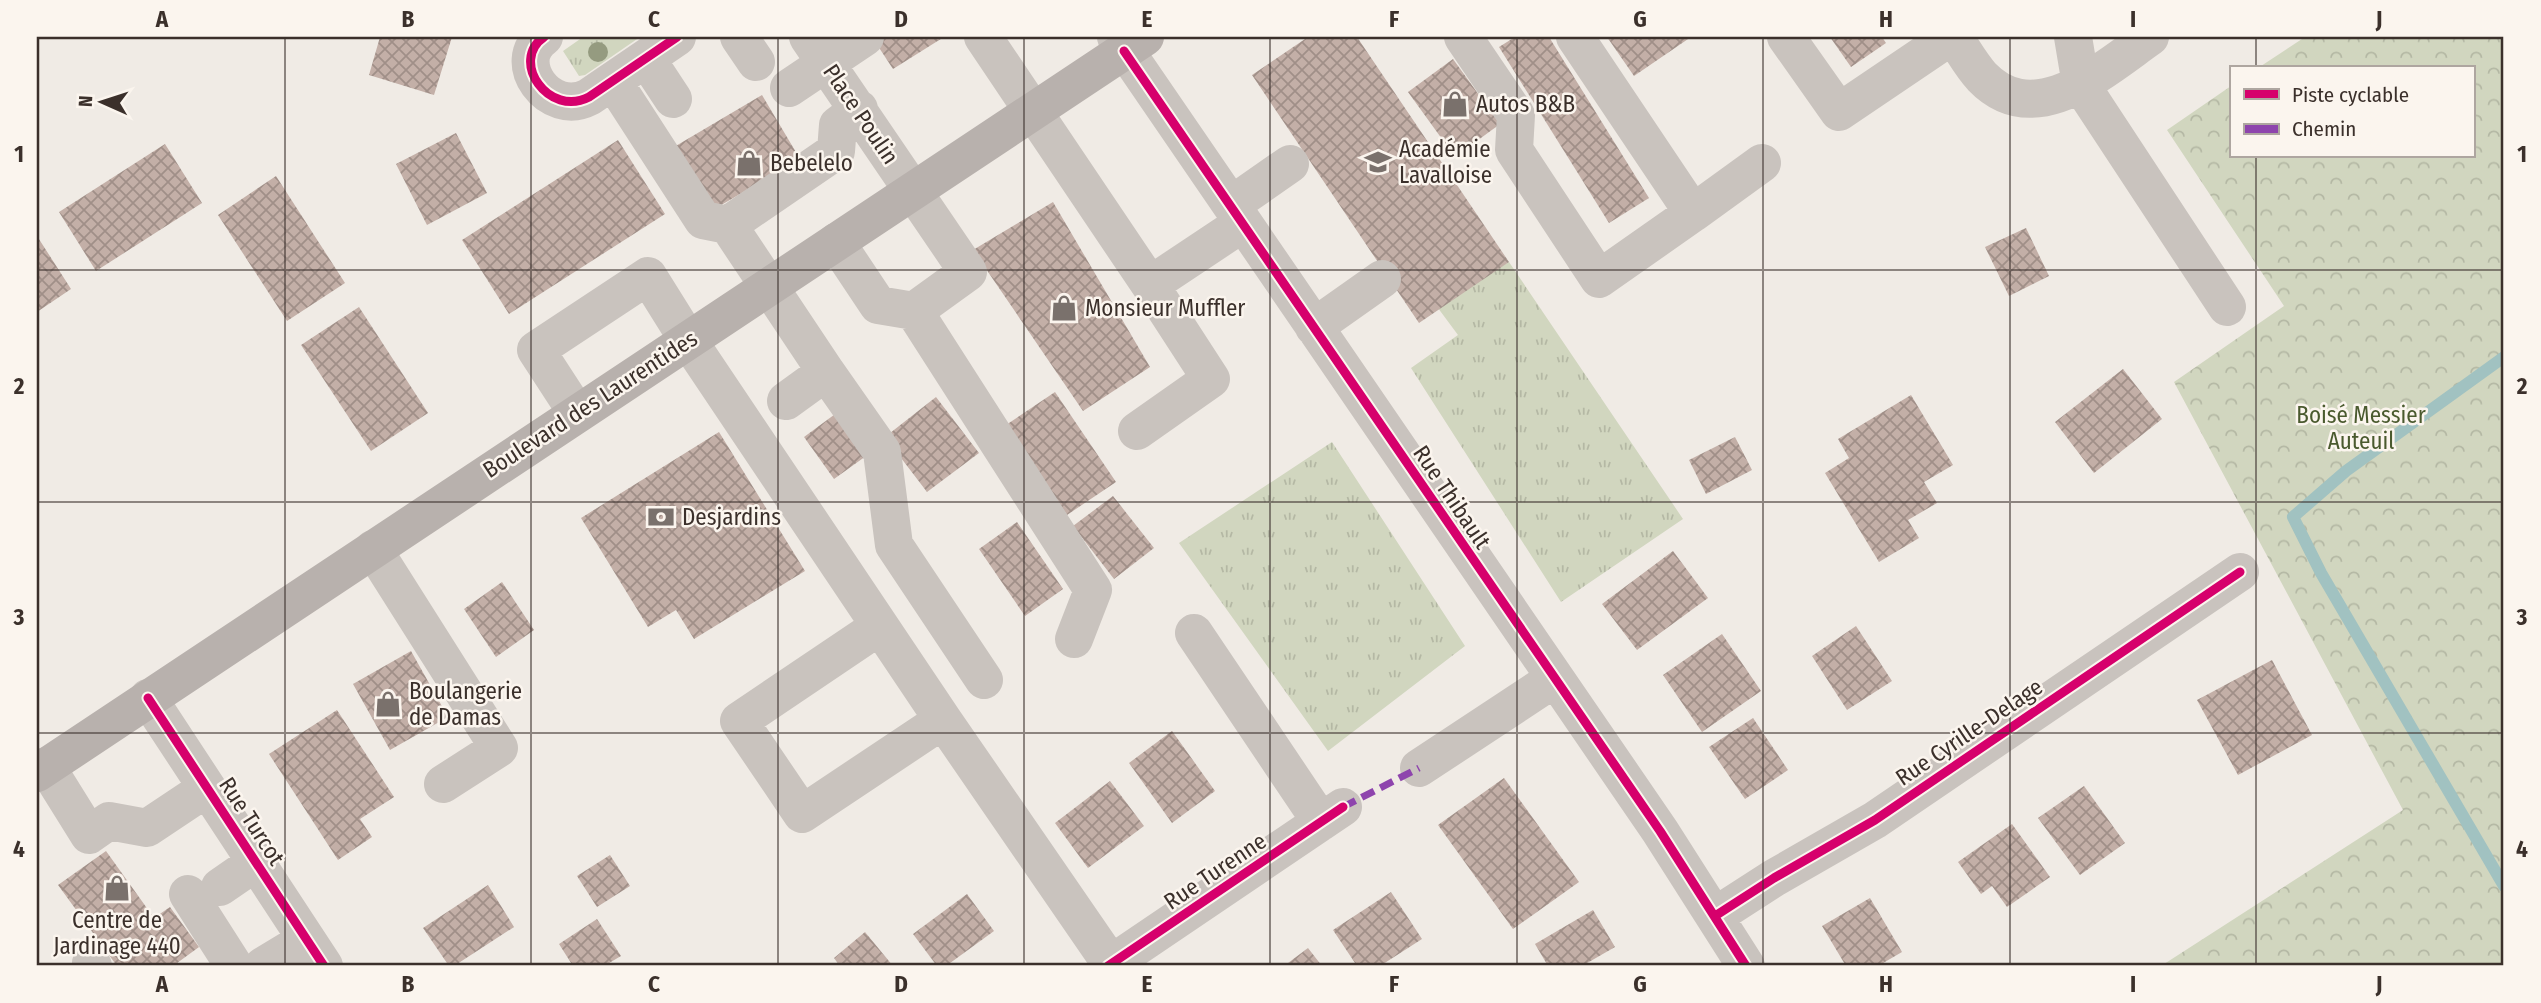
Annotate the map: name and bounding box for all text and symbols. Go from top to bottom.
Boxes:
text: A [155,5,169,33]
text: B [402,5,415,33]
text: C [648,5,660,33]
text: D [894,5,908,33]
text: E [1142,5,1153,33]
text: F [1389,5,1399,33]
text: G [1633,5,1647,33]
text: H [1879,5,1893,33]
text: I [2130,5,2136,33]
text: J [2375,5,2382,33]
street label: Place Poulin [817,59,905,169]
north arrow [66,66,136,136]
legend [2230,66,2474,158]
text: Piste cyclable [2292,82,2409,108]
shop icon: Autos B&B [1440,89,1470,119]
place label: Autos B&B [1476,90,1575,118]
text: N [74,95,97,107]
text: Chemin [2292,116,2356,142]
place label: Académie Lavalloise [1399,135,1492,189]
text: 1 [14,140,24,168]
text: 1 [2517,140,2527,168]
school or university icon: Académie Lavalloise [1363,147,1393,177]
shop icon: Bebelelo [734,148,764,178]
place label: Bebelelo [770,149,853,177]
shop icon: Monsieur Muffler [1049,293,1079,323]
place label: Monsieur Muffler [1085,294,1245,322]
street label: Boulevard des Laurentides [477,324,703,484]
text: 2 [13,372,25,400]
text: 2 [2516,372,2528,400]
park label: Boisé Messier Auteuil [2296,401,2426,455]
street label: Rue Thibault [1407,440,1497,554]
bank icon: Desjardins [646,502,676,532]
place label: Desjardins [682,503,781,531]
text: 3 [13,603,25,631]
text: 3 [2516,603,2528,631]
street label: Rue Cyrille-Delage [1890,672,2048,792]
place label: Boulangerie de Damas [409,677,522,731]
shop icon: Boulangerie de Damas [373,689,403,719]
street label: Rue Turcot [213,772,291,871]
street label: Rue Turenne [1158,827,1272,915]
text: 4 [13,835,25,863]
text: 4 [2516,835,2528,863]
shop icon: Centre de Jardinage 440 [102,873,132,903]
place label: Centre de Jardinage 440 [53,906,181,960]
text: A [155,970,169,998]
text: B [402,970,415,998]
text: C [648,970,660,998]
text: D [894,970,908,998]
text: E [1142,970,1153,998]
text: F [1389,970,1399,998]
text: G [1633,970,1647,998]
text: H [1879,970,1893,998]
text: I [2130,970,2136,998]
text: J [2375,970,2382,998]

